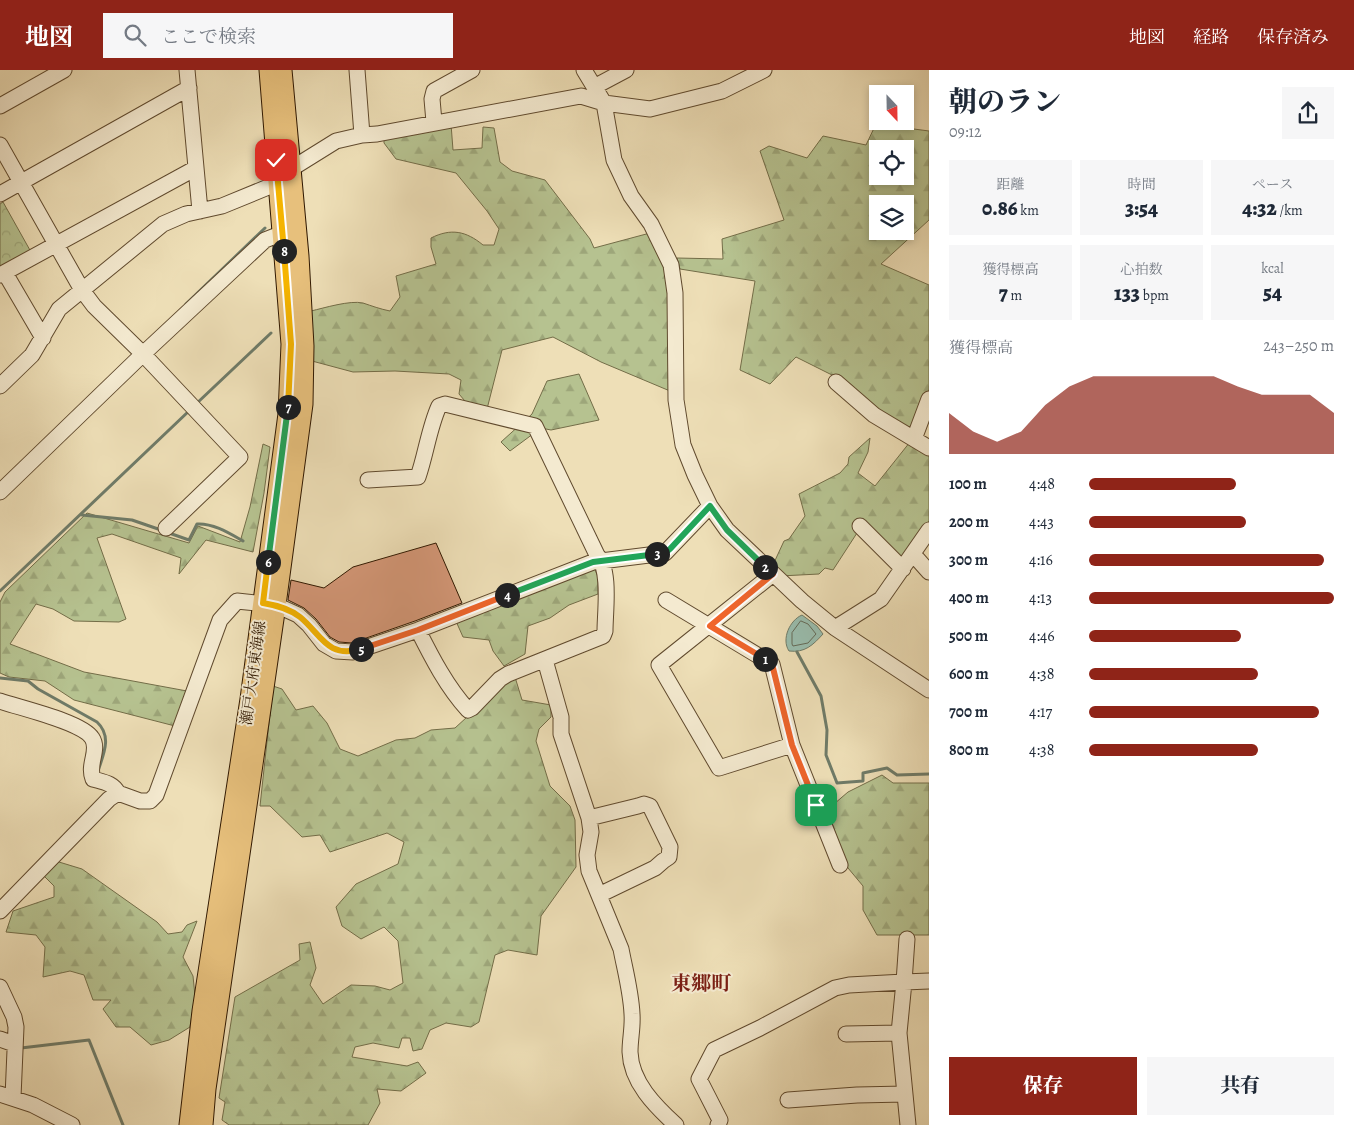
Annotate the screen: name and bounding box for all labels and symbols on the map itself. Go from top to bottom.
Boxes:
north arrow [869,85,914,130]
pin [255,139,297,181]
pin: 8 [272,238,296,264]
pin: 7 [276,394,300,420]
pin: 3 [644,542,670,566]
pin: 6 [256,550,280,574]
pin: 2 [752,554,778,580]
pin: 4 [494,582,520,608]
street label: 瀬戸大府東海線 [236,620,270,726]
pin: 5 [348,636,374,662]
pin: 1 [752,646,778,672]
pin [795,784,837,826]
district label: 東郷町 [671,970,732,997]

